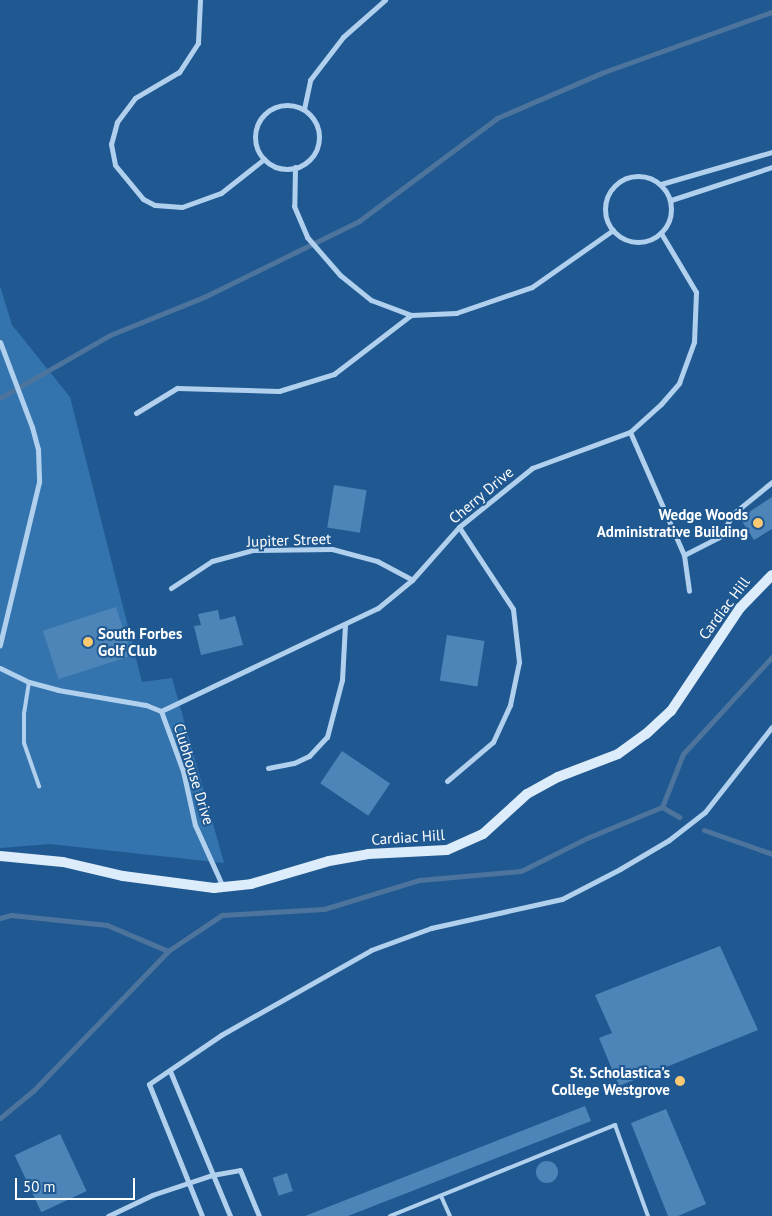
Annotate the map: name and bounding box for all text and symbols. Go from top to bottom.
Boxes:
street label: Cherry Drive [445,463,517,527]
place label: Wedge Woods Administrative Building [597,505,748,540]
marker: Wedge Woods Administrative Building [752,517,764,529]
street label: Jupiter Street [246,530,332,550]
street label: Cardiac Hill [695,573,753,643]
place label: South Forbes Golf Club [98,624,182,659]
marker: South Forbes Golf Club [82,636,94,648]
street label: Clubhouse Drive [170,721,218,827]
street label: Cardiac Hill [370,825,446,849]
place label: St. Scholastica's College Westgrove [551,1063,670,1098]
marker: St. Scholastica's College Westgrove [674,1075,686,1087]
scale bar [18,1168,138,1200]
text: 50 m [23,1177,56,1196]

